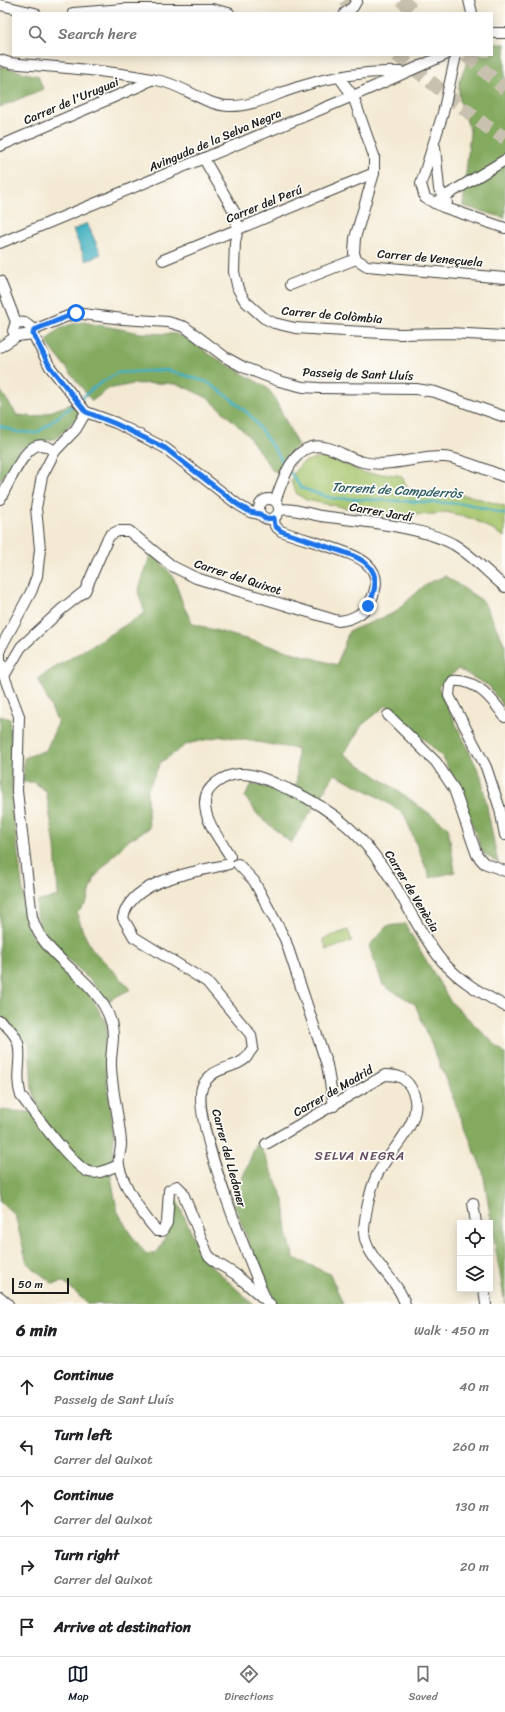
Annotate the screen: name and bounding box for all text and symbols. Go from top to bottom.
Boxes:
search box [12,12,493,56]
text: Search here [58,21,137,47]
icon: search [26,23,48,45]
street label: Carrer de l'Uruguai [20,71,123,131]
street label: Avinguda de la Selva Negra [144,102,285,178]
street label: Carrer del Perú [222,178,306,229]
street label: Carrer de Veneçuela [376,242,485,274]
street label: Carrer de Colòmbia [281,300,383,330]
route start [67,304,85,322]
street label: Passeig de Sant Lluís [302,361,414,387]
water label: Torrent de Campderròs [331,475,465,505]
street label: Carrer Jardí [348,496,416,529]
street label: Carrer del Quixot [191,552,285,602]
route end [359,597,377,615]
street label: Carrer de Venècia [379,845,445,937]
street label: Carrer de Madrid [289,1058,379,1123]
street label: Carrer del Lledoner [205,1106,253,1211]
district label: SELVA NEGRA [315,1144,405,1167]
map controls [457,1220,493,1292]
button: locate [457,1220,493,1256]
button: layers [457,1256,493,1292]
text: 50 m [18,1275,43,1294]
scale bar [12,1276,69,1295]
text: 6 min [16,1315,57,1345]
text: Walk · 450 m [414,1319,489,1342]
text: Continue [54,1362,114,1388]
text: 40 m [459,1375,489,1398]
icon: ahead [16,1376,38,1398]
text: Passeig de Sant Lluís [54,1388,174,1411]
text: Turn left [54,1422,112,1448]
text: 260 m [453,1435,489,1458]
icon: left [16,1436,38,1458]
text: Carrer del Quixot [54,1448,153,1471]
text: Continue [54,1482,114,1508]
text: 130 m [455,1495,489,1518]
icon: ahead [16,1496,38,1518]
text: Carrer del Quixot [54,1508,153,1531]
text: Turn right [54,1542,119,1568]
text: 20 m [460,1555,489,1578]
icon: right [16,1556,38,1578]
text: Carrer del Quixot [54,1568,153,1591]
text: Arrive at destination [54,1614,191,1640]
icon: arrive [16,1616,38,1638]
tab: Map [67,1663,89,1706]
tab: Directions [224,1663,274,1706]
tab: Saved [409,1663,438,1706]

